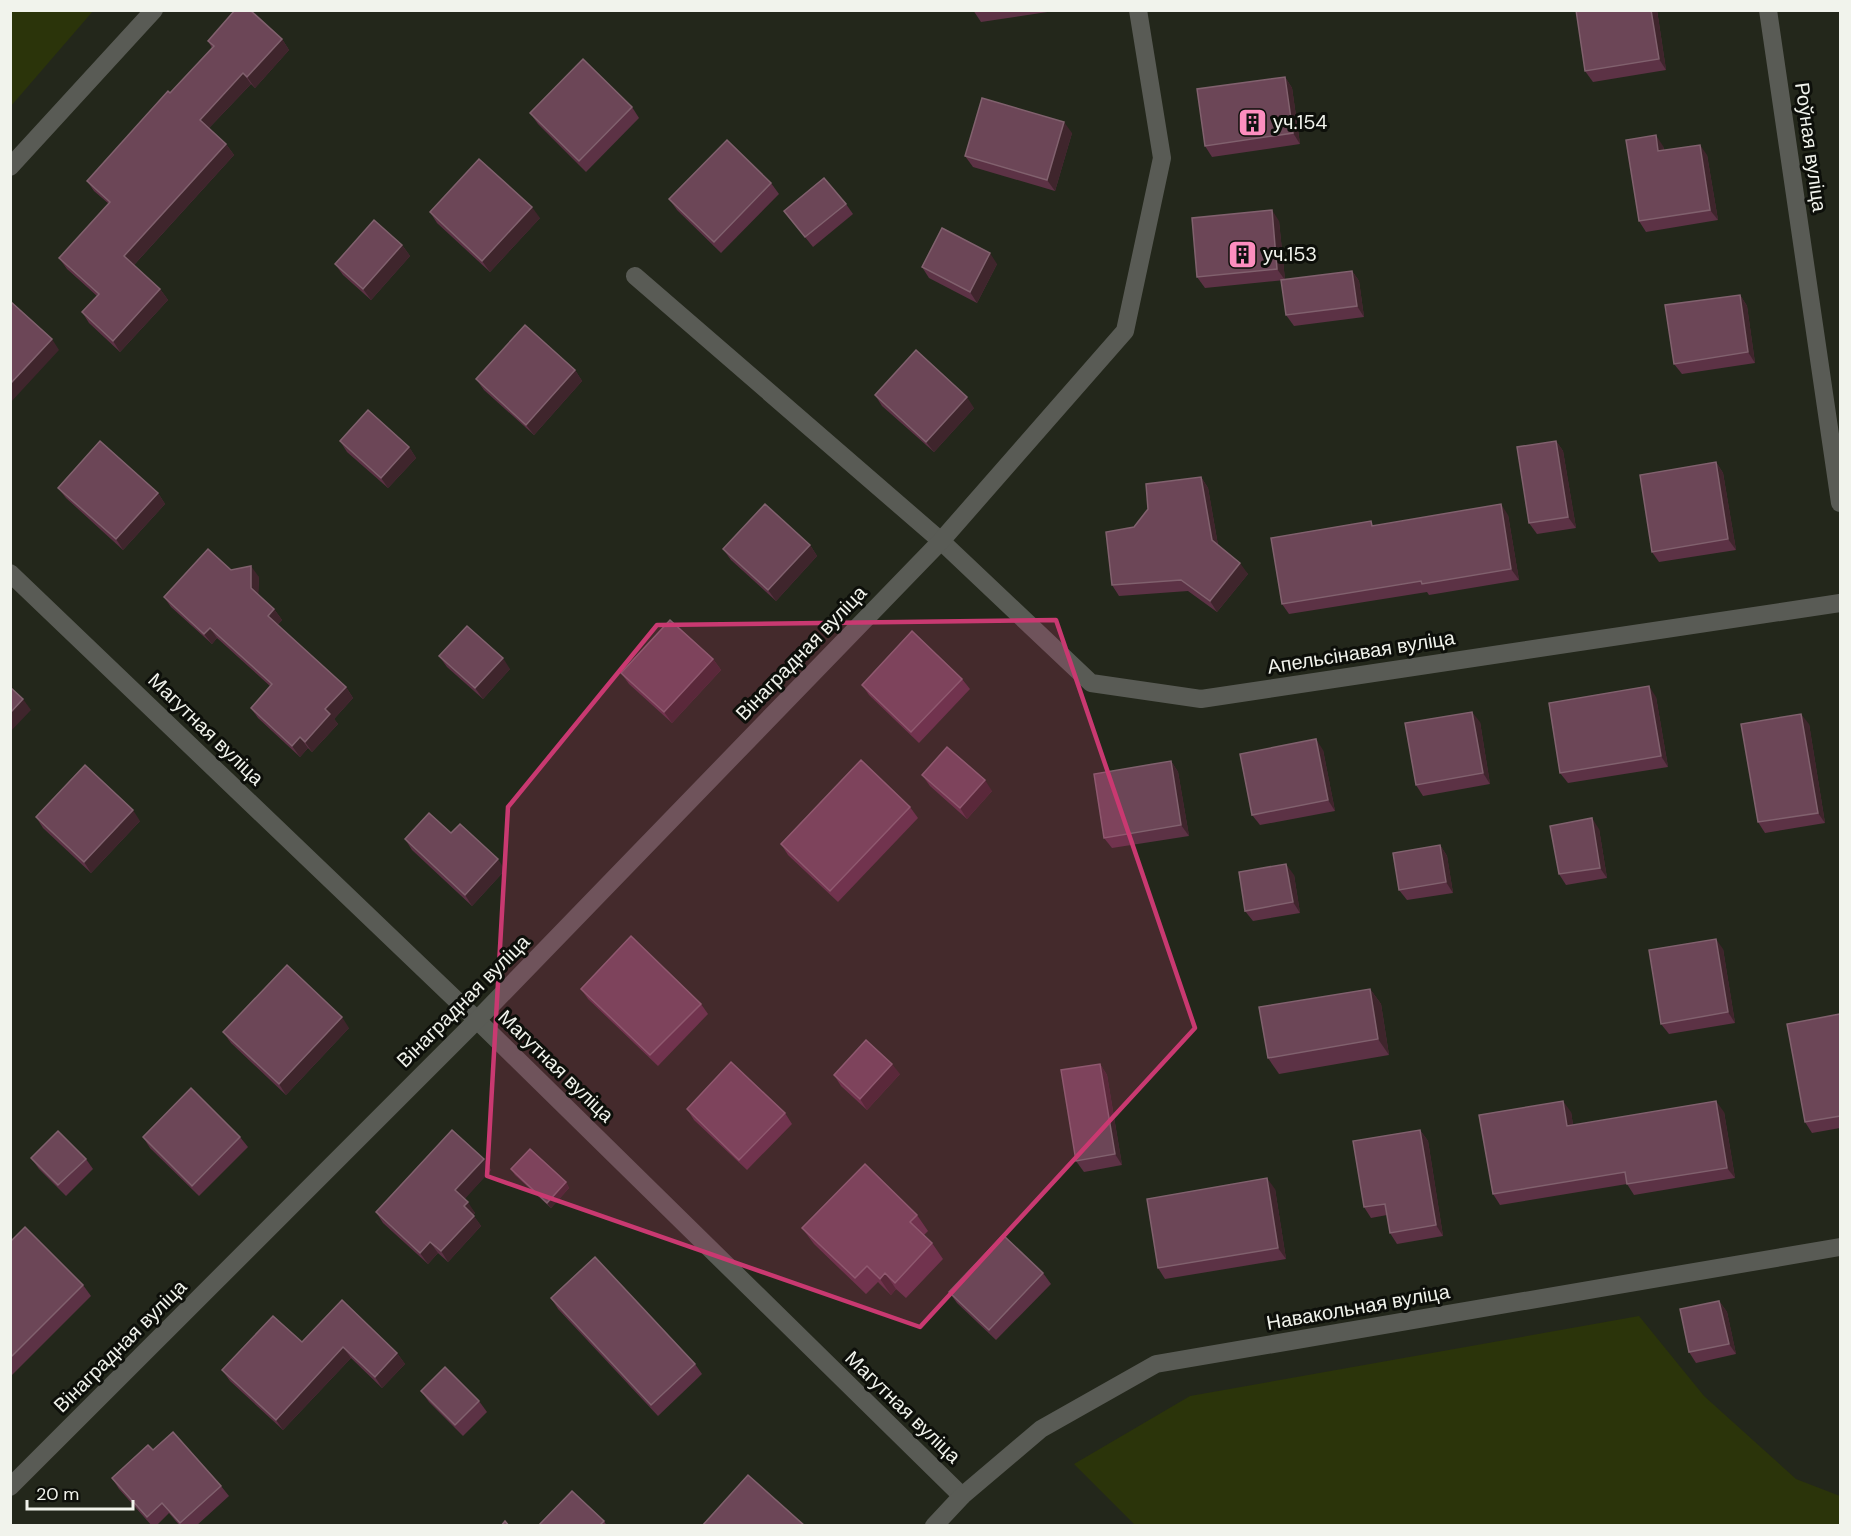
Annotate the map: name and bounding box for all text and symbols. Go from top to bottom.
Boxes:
street label: Роўная вуліца [1789,81,1833,214]
building icon: уч.154 [1236,106,1268,138]
place label: уч.154 [1273,109,1328,135]
building icon: уч.153 [1226,238,1258,270]
place label: уч.153 [1263,241,1317,267]
street label: Вінаградная вуліца [730,579,873,726]
street label: Апельсінавая вуліца [1265,624,1457,680]
street label: Магутная вуліца [143,667,270,791]
street label: Вінаградная вуліца [391,928,536,1073]
street label: Магутная вуліца [493,1004,620,1128]
street label: Вінаградная вуліца [48,1273,193,1418]
street label: Навакольная вуліца [1264,1278,1453,1336]
street label: Магутная вуліца [840,1345,967,1469]
scale bar [27,1473,134,1511]
text: 20 m [36,1482,79,1506]

